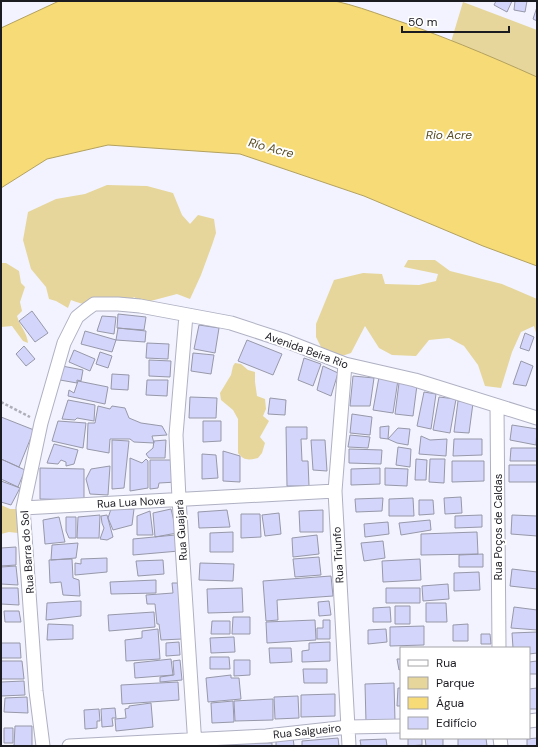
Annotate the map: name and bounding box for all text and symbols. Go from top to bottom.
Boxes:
scale bar [402,8,509,34]
text: 50 m [408,14,437,30]
water label: Rio Acre [426,127,472,143]
water label: Río Acre [247,134,296,162]
street label: Avenida Beira Rio [264,328,350,372]
street label: Rua Poços de Caldas [491,474,505,580]
street label: Rua Lua Nova [97,493,165,511]
street label: Rua Guajará [172,499,190,561]
street label: Rua Barra do Sol [17,510,37,594]
street label: Rua Triunfo [330,526,346,584]
legend [400,647,530,739]
text: Rua [436,655,457,671]
text: Parque [436,675,475,691]
text: Água [436,695,464,711]
text: Edifício [436,715,477,731]
street label: Rua Salgueiro [272,720,342,742]

